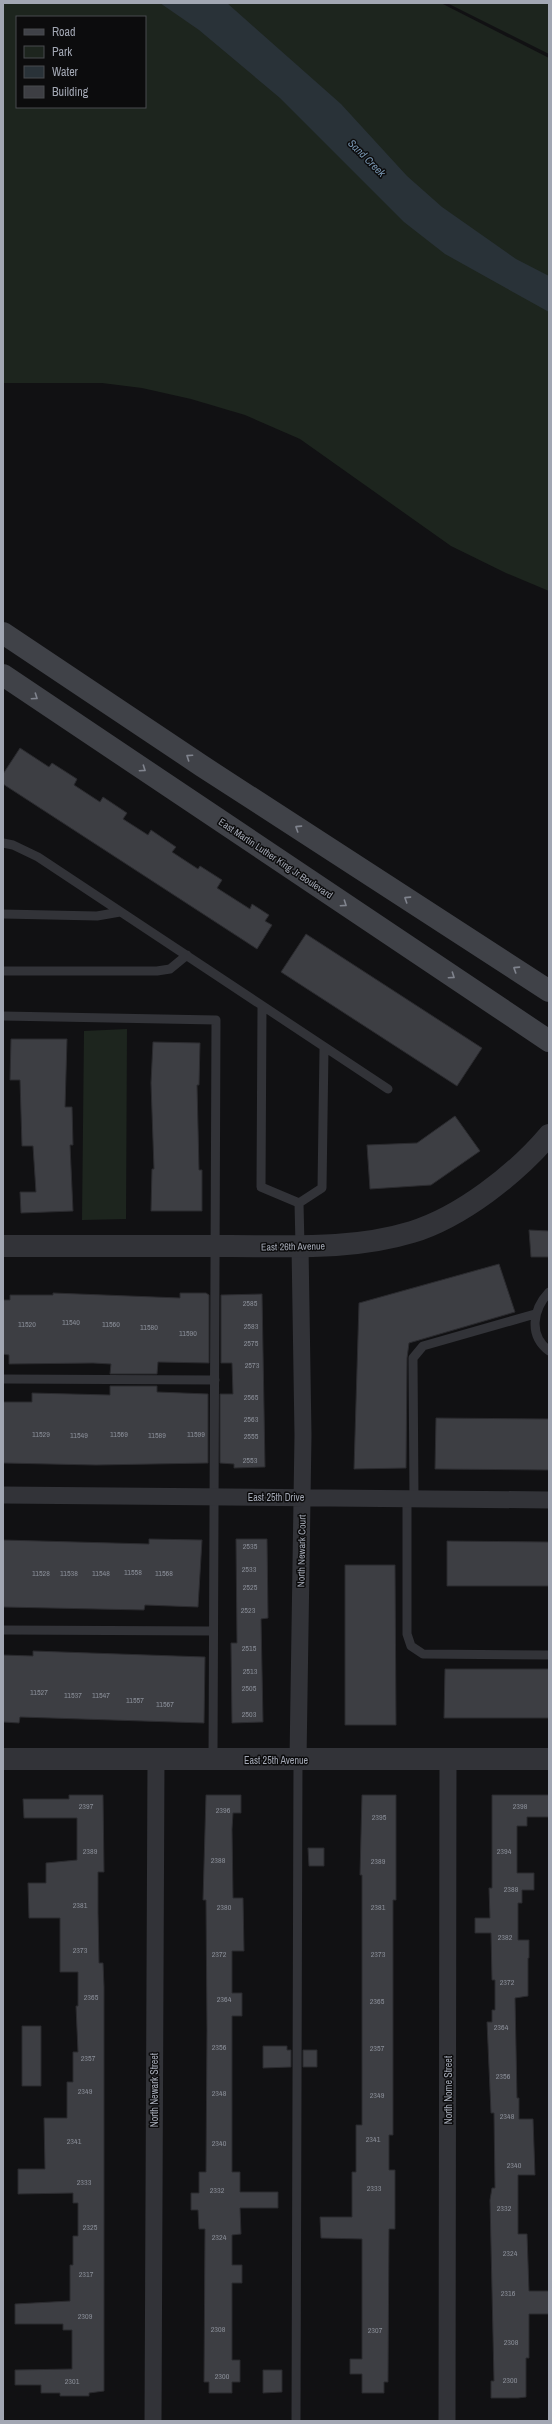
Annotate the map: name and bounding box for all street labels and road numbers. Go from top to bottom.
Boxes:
street label: East Martin Luther King Jr Boulevard [216,815,335,902]
street label: East 26th Avenue [261,1239,326,1254]
street label: East 25th Drive [248,1491,305,1504]
street label: North Newark Court [294,1514,309,1587]
street label: East 25th Avenue [244,1754,309,1767]
street label: North Newark Street [148,2052,161,2127]
street label: North Nome Street [442,2055,455,2124]

